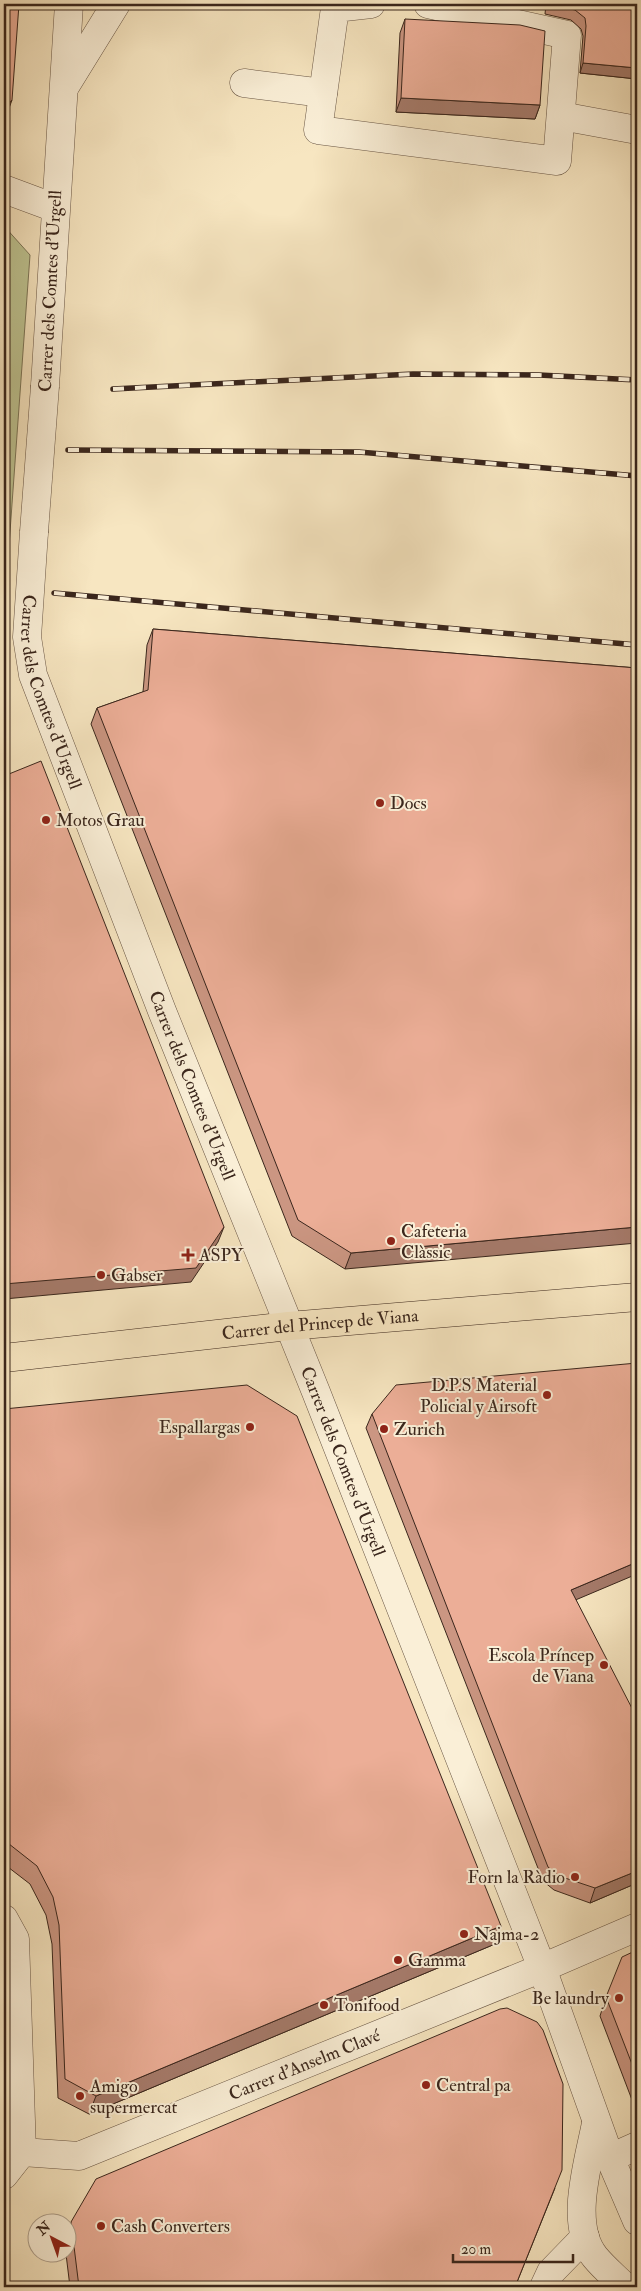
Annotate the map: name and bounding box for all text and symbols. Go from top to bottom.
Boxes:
street label: Carrer dels Comtes d'Urgell [34,189,67,393]
street label: Carrer dels Comtes d'Urgell [15,594,87,793]
place label: Docs [390,792,427,815]
marker: Docs [374,797,386,809]
place label: Motos Grau [56,809,145,832]
marker: Motos Grau [40,814,52,826]
street label: Carrer dels Comtes d'Urgell [143,988,240,1184]
place label: Cafeteria Clàssic [401,1220,468,1264]
marker: Cafeteria Clàssic [385,1235,397,1247]
place label: ASPY [198,1244,244,1267]
marker: ASPY [181,1248,195,1262]
place label: Gabser [111,1264,163,1287]
marker: Gabser [95,1269,107,1281]
street label: Carrer del Princep de Viana [221,1304,420,1345]
street label: Carrer dels Comtes d'Urgell [295,1363,391,1560]
place label: D.P.S Material Policial y Airsoft [420,1374,537,1418]
marker: D.P.S Material Policial y Airsoft [541,1389,553,1401]
place label: Espallargas [159,1416,240,1439]
place label: Zurich [394,1418,445,1441]
marker: Espallargas [244,1421,256,1433]
marker: Zurich [378,1423,390,1435]
place label: Escola Príncep de Viana [488,1644,595,1688]
marker: Escola Príncep de Viana [598,1659,610,1671]
place label: Forn la Ràdio [467,1866,565,1889]
marker: Forn la Ràdio [569,1871,581,1883]
place label: Najma-2 [474,1923,539,1946]
marker: Najma-2 [458,1928,470,1940]
place label: Gamma [408,1949,466,1972]
marker: Gamma [392,1954,404,1966]
place label: Be laundry [532,1987,610,2010]
marker: Be laundry [613,1992,625,2004]
place label: Tonifood [334,1994,400,2017]
marker: Tonifood [318,1999,330,2011]
street label: Carrer d'Anselm Clavé [225,2024,384,2106]
place label: Central pa [436,2074,511,2097]
place label: Amigo supermercat [89,2075,178,2119]
marker: Central pa [420,2079,432,2091]
marker: Amigo supermercat [74,2090,86,2102]
north arrow [28,2214,78,2264]
place label: Cash Converters [111,2215,230,2238]
text: N [33,2218,54,2240]
marker: Cash Converters [95,2220,107,2232]
scale bar [453,2231,574,2263]
text: 20 m [461,2240,491,2259]

